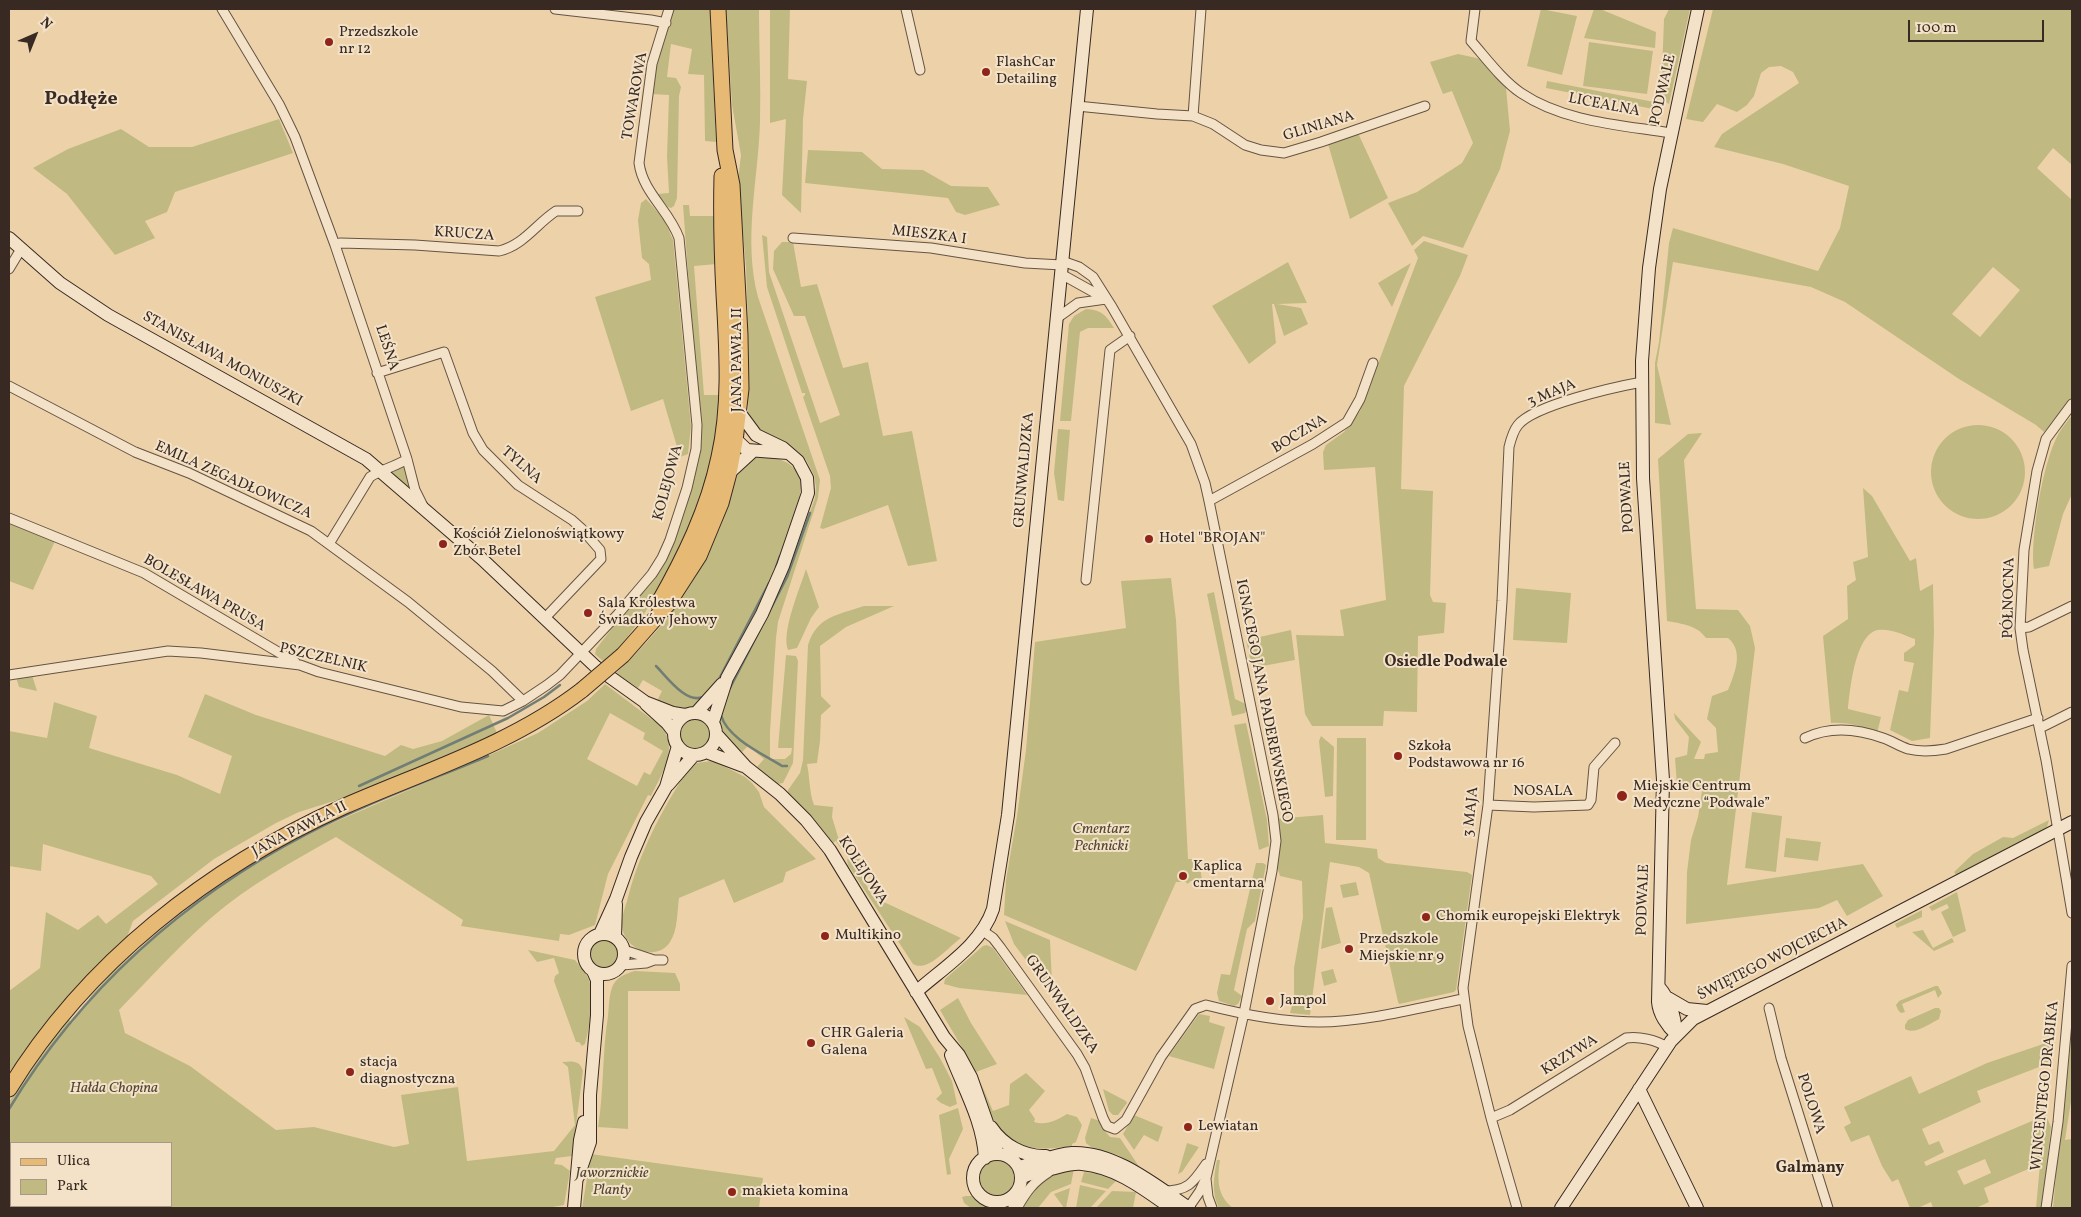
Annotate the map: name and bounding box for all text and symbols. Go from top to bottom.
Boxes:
north arrow [10,10,60,60]
scale bar [1911,10,2047,42]
text: N [36,13,56,34]
text: 100 m [1916,18,1956,39]
place label: Przedszkole nr 12 [339,24,418,59]
marker: Przedszkole nr 12 [323,36,335,48]
street label: TOWAROWA [619,51,653,141]
street label: PODWALE [1647,53,1681,127]
place label: FlashCar Detailing [996,54,1057,89]
marker: FlashCar Detailing [980,66,992,78]
district label: Podłęże [44,88,118,112]
street label: LICEALNA [1567,90,1641,122]
street label: GLINIANA [1281,108,1357,146]
street label: MIESZKA I [891,222,967,250]
street label: KRUCZA [433,224,495,246]
street label: JANA PAWŁA II [729,308,747,412]
street label: STANISŁAWA MONIUSZKI [139,309,305,411]
street label: LEŚNA [370,323,402,373]
street label: 3 MAJA [1525,376,1579,412]
street label: GRUNWALDZKA [1011,411,1039,529]
street label: BOCZNA [1269,412,1331,458]
street label: EMILA ZEGADŁOWICZA [152,438,314,524]
street label: TYLNA [497,443,545,489]
street label: KOLEJOWA [650,443,688,523]
street label: PODWALE [1617,461,1639,533]
place label: Kościół Zielonoświątkowy Zbór Betel [453,526,624,561]
place label: Hotel "BROJAN" [1159,530,1265,548]
marker: Hotel "BROJAN" [1143,533,1155,545]
marker: Kościół Zielonoświątkowy Zbór Betel [437,538,449,550]
street label: BOLESŁAWA PRUSA [140,552,268,636]
street label: PÓŁNOCNA [2000,557,2020,639]
street label: IGNACEGO JANA PADEREWSKIEGO [1231,578,1295,824]
place label: Sala Królestwa Świadków Jehowy [598,595,717,630]
marker: Sala Królestwa Świadków Jehowy [582,607,594,619]
street label: PSZCZELNIK [277,640,369,678]
district label: Osiedle Podwale [1385,653,1507,673]
place label: Szkoła Podstawowa nr 16 [1408,738,1525,773]
marker: Szkoła Podstawowa nr 16 [1392,750,1404,762]
place label: Miejskie Centrum Medyczne “Podwale” [1633,778,1770,813]
street label: NOSALA [1513,783,1573,801]
street label: 3 MAJA [1460,786,1484,838]
marker: Miejskie Centrum Medyczne “Podwale” [1615,789,1629,803]
street label: JANA PAWŁA II [249,798,351,862]
park label: Cmentarz Pechnicki [1072,821,1130,856]
street label: KOLEJOWA [833,833,891,909]
place label: Kaplica cmentarna [1193,858,1264,893]
street label: PODWALE [1634,864,1654,936]
marker: Kaplica cmentarna [1177,870,1189,882]
place label: Chomik europejski Elektryk [1436,908,1620,926]
marker: Chomik europejski Elektryk [1420,911,1432,923]
street label: ŚWIĘTEGO WOJCIECHA [1695,914,1851,1006]
place label: Multikino [835,927,901,945]
marker: Multikino [819,930,831,942]
place label: Przedszkole Miejskie nr 9 [1359,931,1444,966]
marker: Przedszkole Miejskie nr 9 [1343,943,1355,955]
street label: GRUNWALDZKA [1020,952,1102,1058]
place label: Jampol [1280,992,1327,1010]
marker: Jampol [1264,995,1276,1007]
street label: WINCENTEGO DRABIKA [2028,1000,2064,1172]
place label: CHR Galeria Galena [821,1025,904,1060]
street label: KRZYWA [1539,1032,1601,1080]
marker: CHR Galeria Galena [805,1037,817,1049]
place label: stacja diagnostyczna [360,1054,455,1089]
marker: stacja diagnostyczna [344,1066,356,1078]
street label: POLOWA [1792,1071,1828,1137]
park label: Hałda Chopina [70,1080,158,1098]
place label: Lewiatan [1198,1118,1258,1136]
marker: Lewiatan [1182,1121,1194,1133]
legend [10,1142,172,1207]
text: Ulica [57,1151,90,1172]
district label: Galmany [1776,1159,1844,1179]
park label: Jaworznickie Planty [576,1165,648,1200]
text: Park [57,1176,88,1197]
place label: makieta komina [742,1183,848,1201]
marker: makieta komina [726,1186,738,1198]

